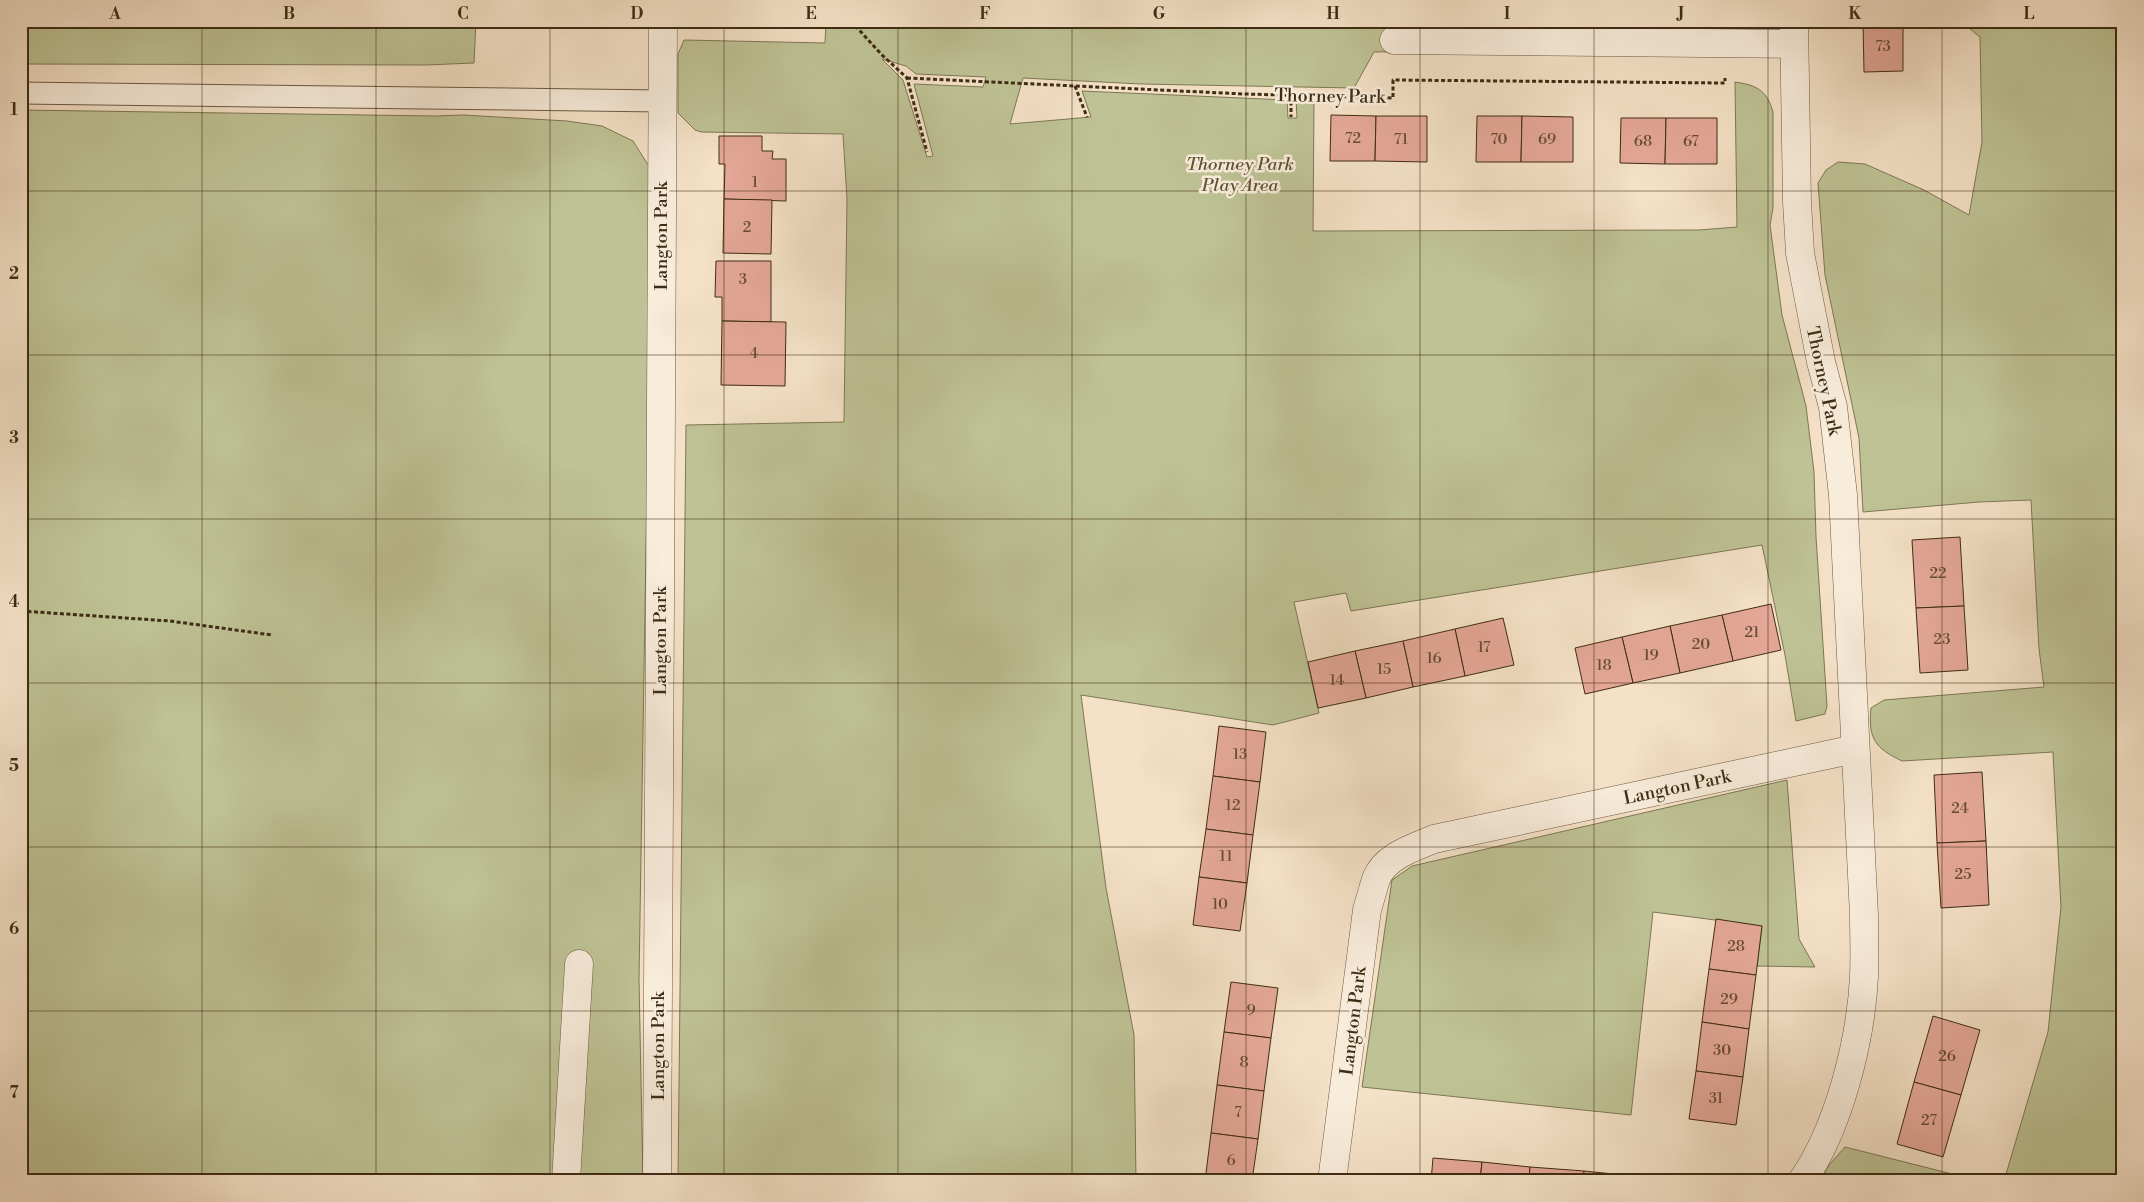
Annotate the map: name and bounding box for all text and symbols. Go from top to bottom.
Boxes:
text: A [108,4,121,24]
text: B [283,4,295,24]
text: C [457,4,469,24]
text: D [631,4,644,24]
text: E [805,4,817,24]
text: F [979,4,991,24]
text: G [1153,4,1166,24]
text: H [1326,4,1340,24]
text: I [1504,4,1510,24]
text: J [1676,4,1684,24]
text: K [1849,4,1863,24]
text: L [2024,4,2035,24]
house number: 73 [1875,37,1891,56]
street label: Thorney Park [1274,84,1387,109]
text: 1 [10,100,18,120]
house number: 72 [1345,129,1361,148]
house number: 71 [1394,130,1409,149]
house number: 70 [1490,130,1508,149]
house number: 69 [1538,130,1556,149]
house number: 68 [1634,132,1652,151]
house number: 67 [1683,132,1699,151]
park label: Thorney Park Play Area [1186,153,1294,197]
house number: 1 [752,173,759,192]
street label: Langton Park [650,180,673,291]
house number: 2 [743,218,751,237]
text: 2 [9,264,19,284]
house number: 3 [739,270,747,289]
street label: Thorney Park [1801,324,1847,439]
house number: 4 [750,344,759,363]
text: 3 [9,428,19,448]
house number: 22 [1929,564,1947,583]
street label: Langton Park [649,585,672,696]
text: 4 [9,592,20,612]
house number: 21 [1744,623,1760,642]
house number: 23 [1934,630,1950,649]
house number: 20 [1692,635,1710,654]
house number: 17 [1477,638,1491,657]
house number: 19 [1643,646,1659,665]
house number: 16 [1426,649,1442,668]
house number: 18 [1596,656,1612,675]
house number: 15 [1377,660,1391,679]
house number: 14 [1330,671,1344,690]
house number: 13 [1233,745,1247,764]
text: 5 [9,756,19,776]
street label: Langton Park [1621,765,1734,810]
house number: 12 [1225,796,1241,815]
house number: 24 [1951,799,1969,818]
house number: 11 [1219,847,1233,866]
house number: 25 [1955,865,1971,884]
house number: 10 [1212,895,1228,914]
text: 6 [9,919,19,939]
house number: 28 [1727,937,1745,956]
street label: Langton Park [1335,964,1372,1077]
street label: Langton Park [647,990,670,1101]
house number: 29 [1720,990,1738,1009]
house number: 9 [1246,1001,1256,1020]
house number: 30 [1713,1041,1731,1060]
house number: 26 [1938,1047,1956,1066]
house number: 8 [1239,1053,1249,1072]
text: 7 [9,1083,19,1103]
house number: 31 [1709,1089,1724,1108]
house number: 7 [1234,1103,1242,1122]
house number: 27 [1921,1111,1937,1130]
house number: 6 [1226,1151,1236,1170]

